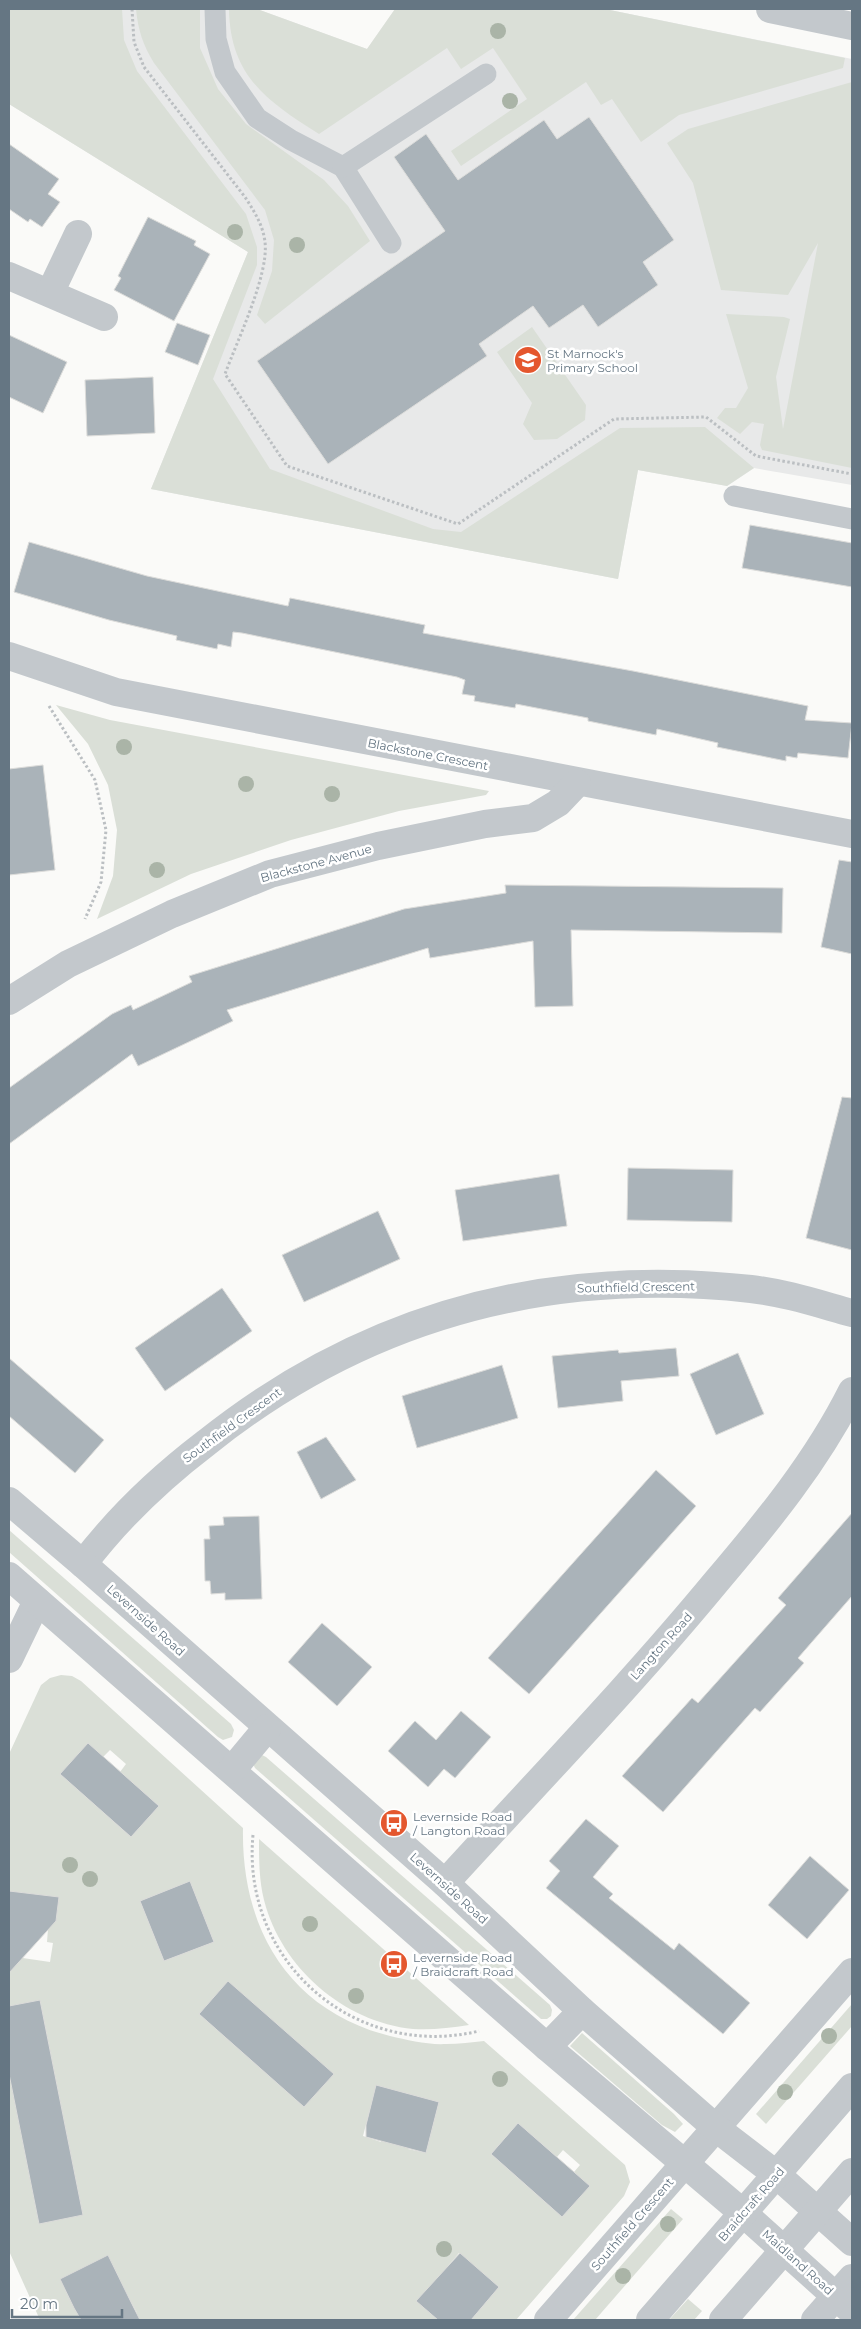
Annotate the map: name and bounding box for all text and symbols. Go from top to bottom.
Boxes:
school or university icon: St Marnock's Primary School [513,345,543,375]
place label: St Marnock's Primary School [547,346,638,375]
street label: Blackstone Crescent [366,735,490,773]
street label: Blackstone Avenue [259,841,373,885]
street label: Southfield Crescent [577,1278,695,1296]
street label: Southfield Crescent [180,1384,284,1466]
street label: Levernside Road [104,1581,188,1659]
street label: Langton Road [627,1609,695,1683]
bus stop icon: Levernside Road / Langton Road [379,1808,409,1838]
place label: Levernside Road / Langton Road [412,1809,513,1838]
street label: Levernside Road [407,1849,491,1927]
bus stop icon: Levernside Road / Braidcraft Road [379,1949,409,1979]
place label: Levernside Road / Braidcraft Road [412,1950,514,1979]
street label: Braidcraft Road [715,2164,787,2244]
street label: Southfield Crescent [588,2174,677,2274]
street label: Maidland Road [759,2226,837,2298]
scale bar [12,2286,122,2318]
text: 20 m [20,2294,58,2313]

